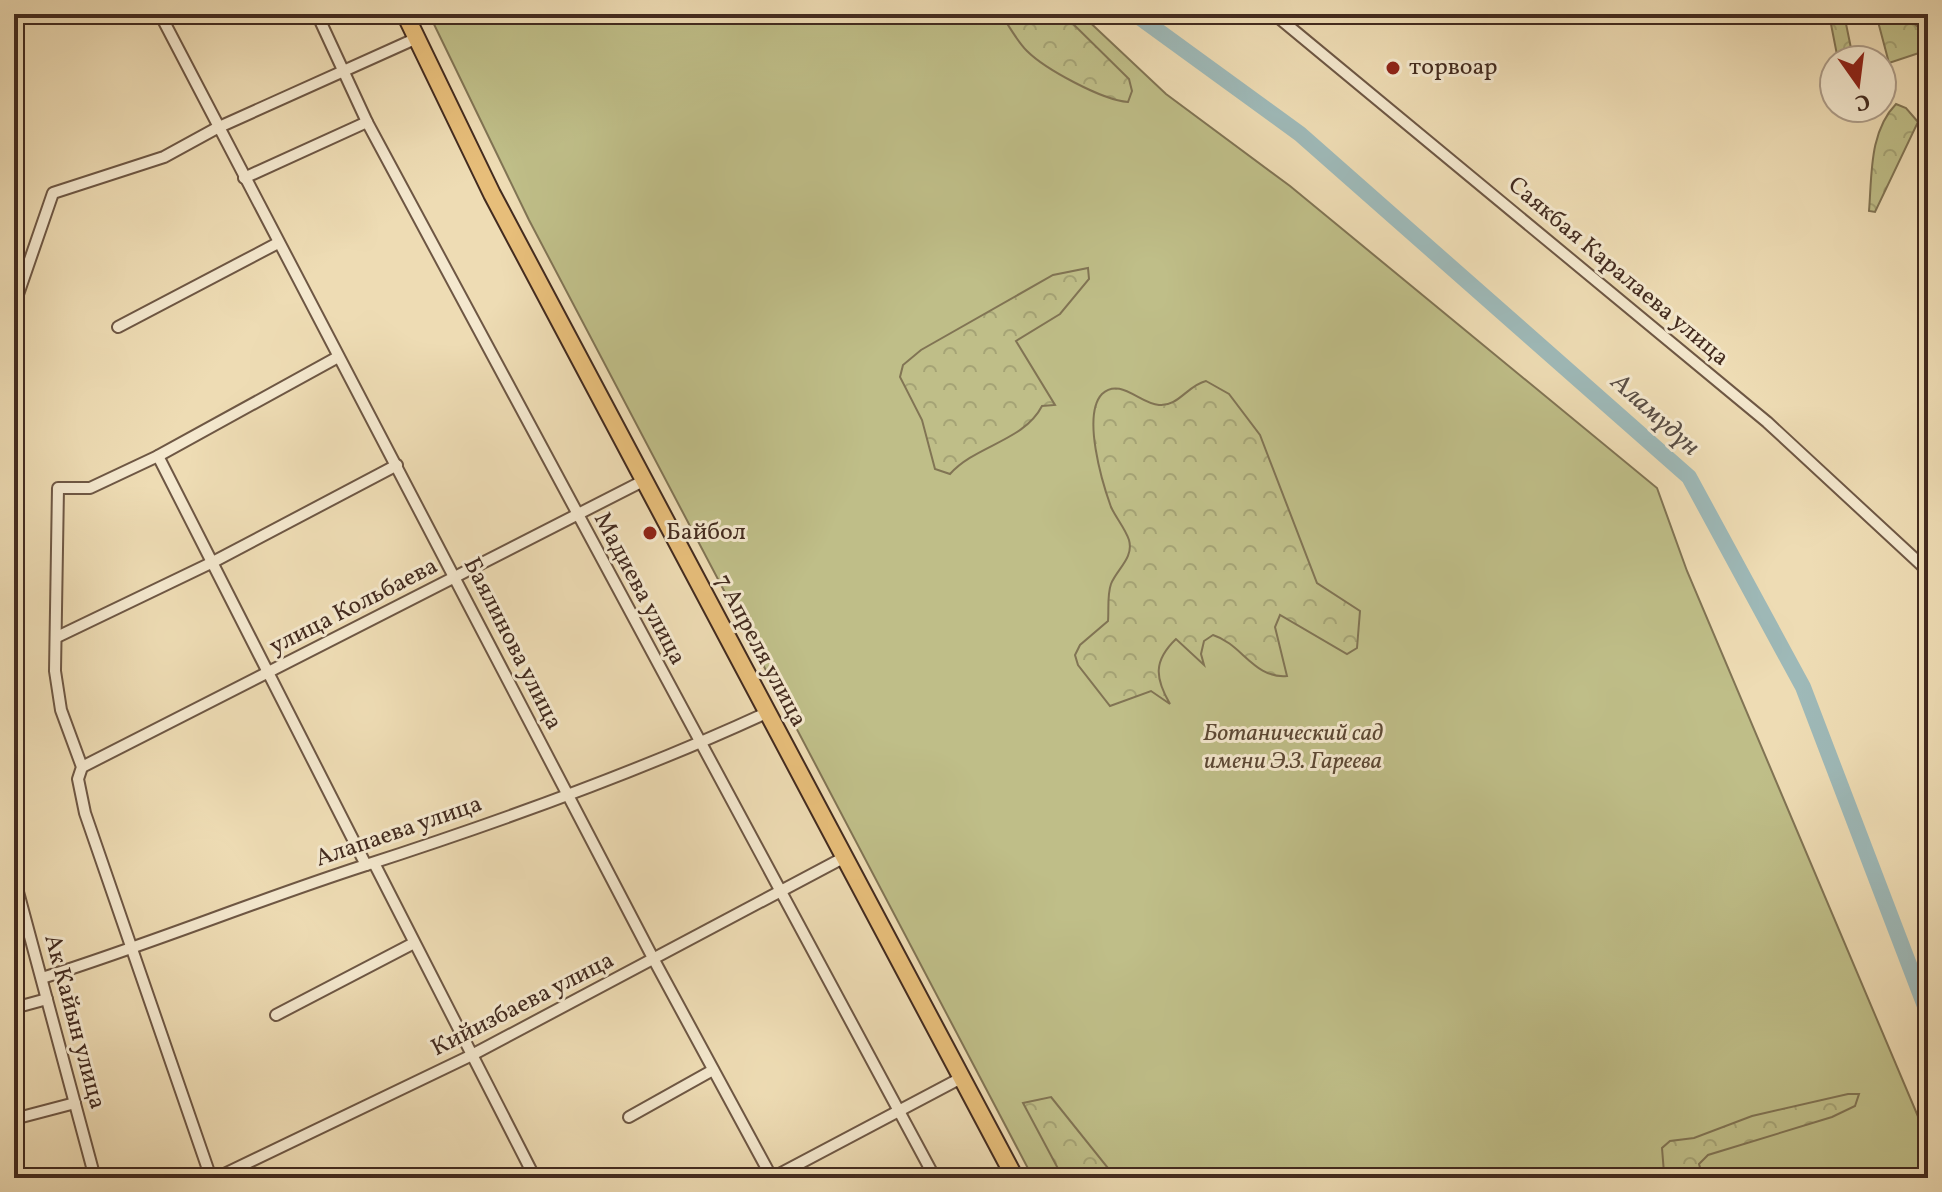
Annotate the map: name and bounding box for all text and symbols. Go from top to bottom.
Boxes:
north arrow [1818,44,1898,124]
place label: торвоар [1409,51,1498,85]
marker: торвоар [1384,59,1402,77]
text: С [1852,84,1873,118]
street label: Саякбая Каралаева улица [1500,169,1736,375]
water label: Аламүдүн [1602,364,1708,465]
street label: Мадиева улица [584,506,694,672]
place label: Байбол [666,516,746,550]
marker: Байбол [641,524,659,542]
street label: улица Кольбаева [264,550,444,664]
street label: Баялинова улица [454,552,570,736]
street label: 7 Апреля улица [705,568,815,734]
park label: Ботанический сад имени Э.З. Гареева [1203,717,1383,779]
street label: Алапаева улица [311,788,487,876]
street label: Ак Кайын улица [34,931,114,1113]
street label: Кийизбаева улица [425,944,621,1066]

